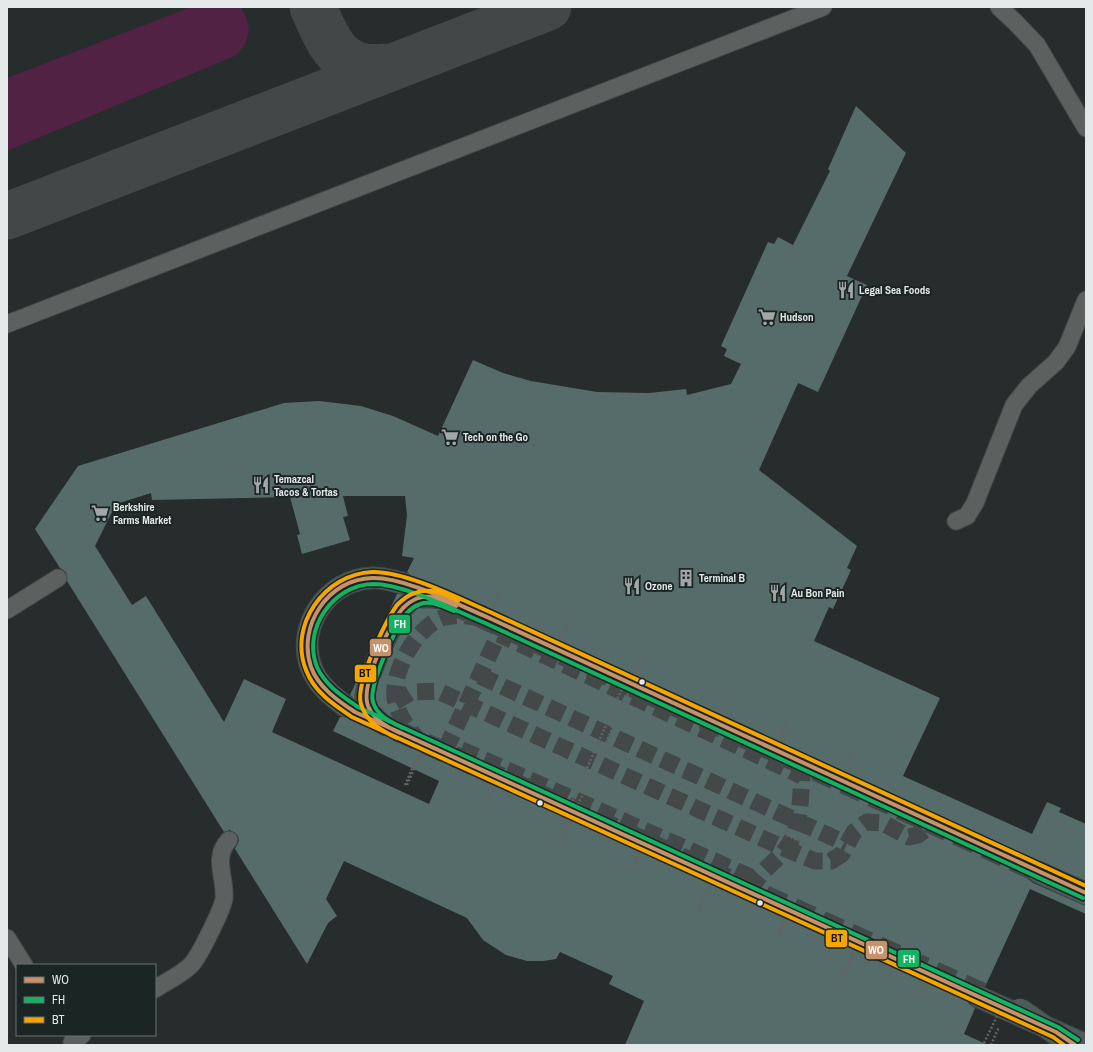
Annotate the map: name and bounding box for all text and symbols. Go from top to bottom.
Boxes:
restaurant icon: Legal Sea Foods [836,280,856,300]
place label: Legal Sea Foods [859,283,930,297]
supermarket icon: Hudson [757,307,777,327]
place label: Hudson [780,310,814,324]
supermarket icon: Tech on the Go [440,427,460,447]
place label: Tech on the Go [463,430,528,444]
place label: Temazcal Tacos & Tortas [274,472,338,499]
restaurant icon: Temazcal Tacos & Tortas [251,475,271,495]
place label: Berkshire Farms Market [113,500,171,527]
supermarket icon: Berkshire Farms Market [90,503,110,523]
building icon: Terminal B [676,568,696,588]
place label: Terminal B [699,571,745,585]
restaurant icon: Ozone [622,576,642,596]
place label: Ozone [645,579,673,593]
restaurant icon: Au Bon Pain [768,583,788,603]
place label: Au Bon Pain [791,586,845,600]
line badge: FH [388,614,411,634]
text: FH [394,617,406,631]
line badge: WO [369,638,392,657]
text: WO [373,641,389,655]
line badge: BT [354,664,377,683]
text: BT [359,666,371,680]
unlabelled marker [637,677,647,687]
unlabelled marker [535,798,545,808]
unlabelled marker [755,898,765,908]
line badge: BT [825,929,848,948]
text: BT [831,931,843,945]
line badge: WO [865,940,888,960]
text: WO [868,943,884,957]
line badge: FH [897,949,920,968]
text: FH [903,952,915,966]
legend [16,964,156,1036]
text: WO [52,972,69,988]
text: FH [52,992,65,1008]
text: BT [52,1012,65,1028]

